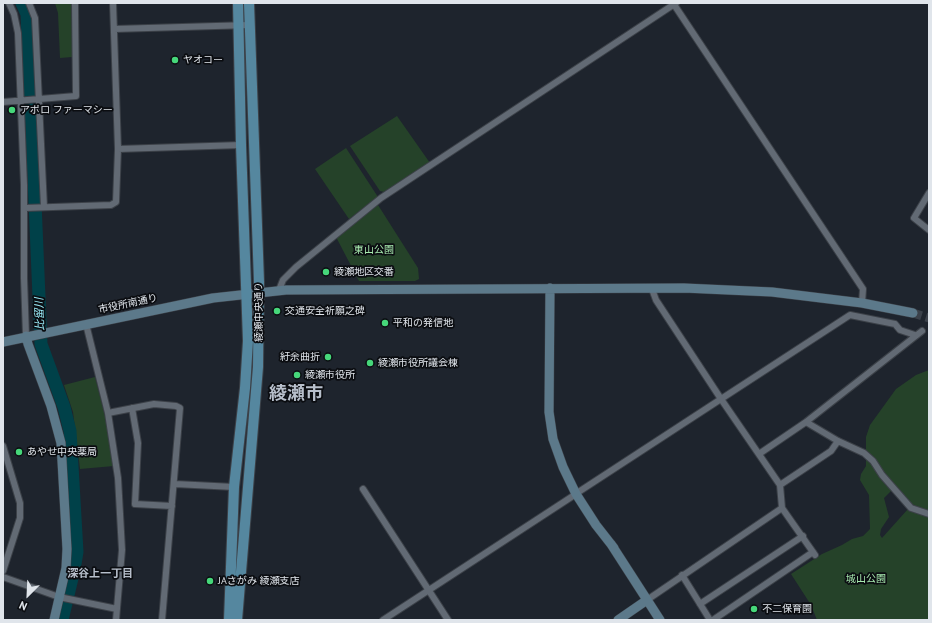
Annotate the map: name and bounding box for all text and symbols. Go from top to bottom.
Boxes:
place label: ヤオコー [183,54,223,66]
marker: ヤオコー [170,55,180,65]
place label: アポロ ファーマシー [20,104,113,116]
marker: アポロ ファーマシー [7,105,17,115]
park label: 東山公園 [354,244,394,256]
place label: 綾瀬地区交番 [334,266,394,278]
marker: 綾瀬地区交番 [321,267,331,277]
street label: 綾瀬中央通り [253,282,265,342]
street label: 市役所南通り [97,292,159,316]
water label: 比留川 [33,297,47,331]
place label: 交通安全祈願之碑 [285,305,365,317]
marker: 交通安全祈願之碑 [272,306,282,316]
place label: 平和の発信地 [393,317,453,329]
marker: 平和の発信地 [380,318,390,328]
place label: 紆余曲折 [280,351,320,363]
marker: 紆余曲折 [323,352,333,362]
place label: 綾瀬市役所議会棟 [378,357,458,369]
marker: 綾瀬市役所議会棟 [365,358,375,368]
place label: 綾瀬市役所 [305,369,355,381]
marker: 綾瀬市役所 [292,370,302,380]
district label: 綾瀬市 [269,383,323,405]
place label: あやせ中央薬局 [27,446,97,458]
marker: あやせ中央薬局 [14,447,24,457]
district label: 深谷上一丁目 [67,567,133,581]
park label: 城山公園 [846,573,886,585]
north arrow [8,575,48,615]
place label: JAさがみ 綾瀬支店 [218,575,299,587]
marker: JAさがみ 綾瀬支店 [205,576,215,586]
text: N [17,598,29,614]
place label: 不二保育園 [762,603,812,615]
marker: 不二保育園 [749,604,759,614]

